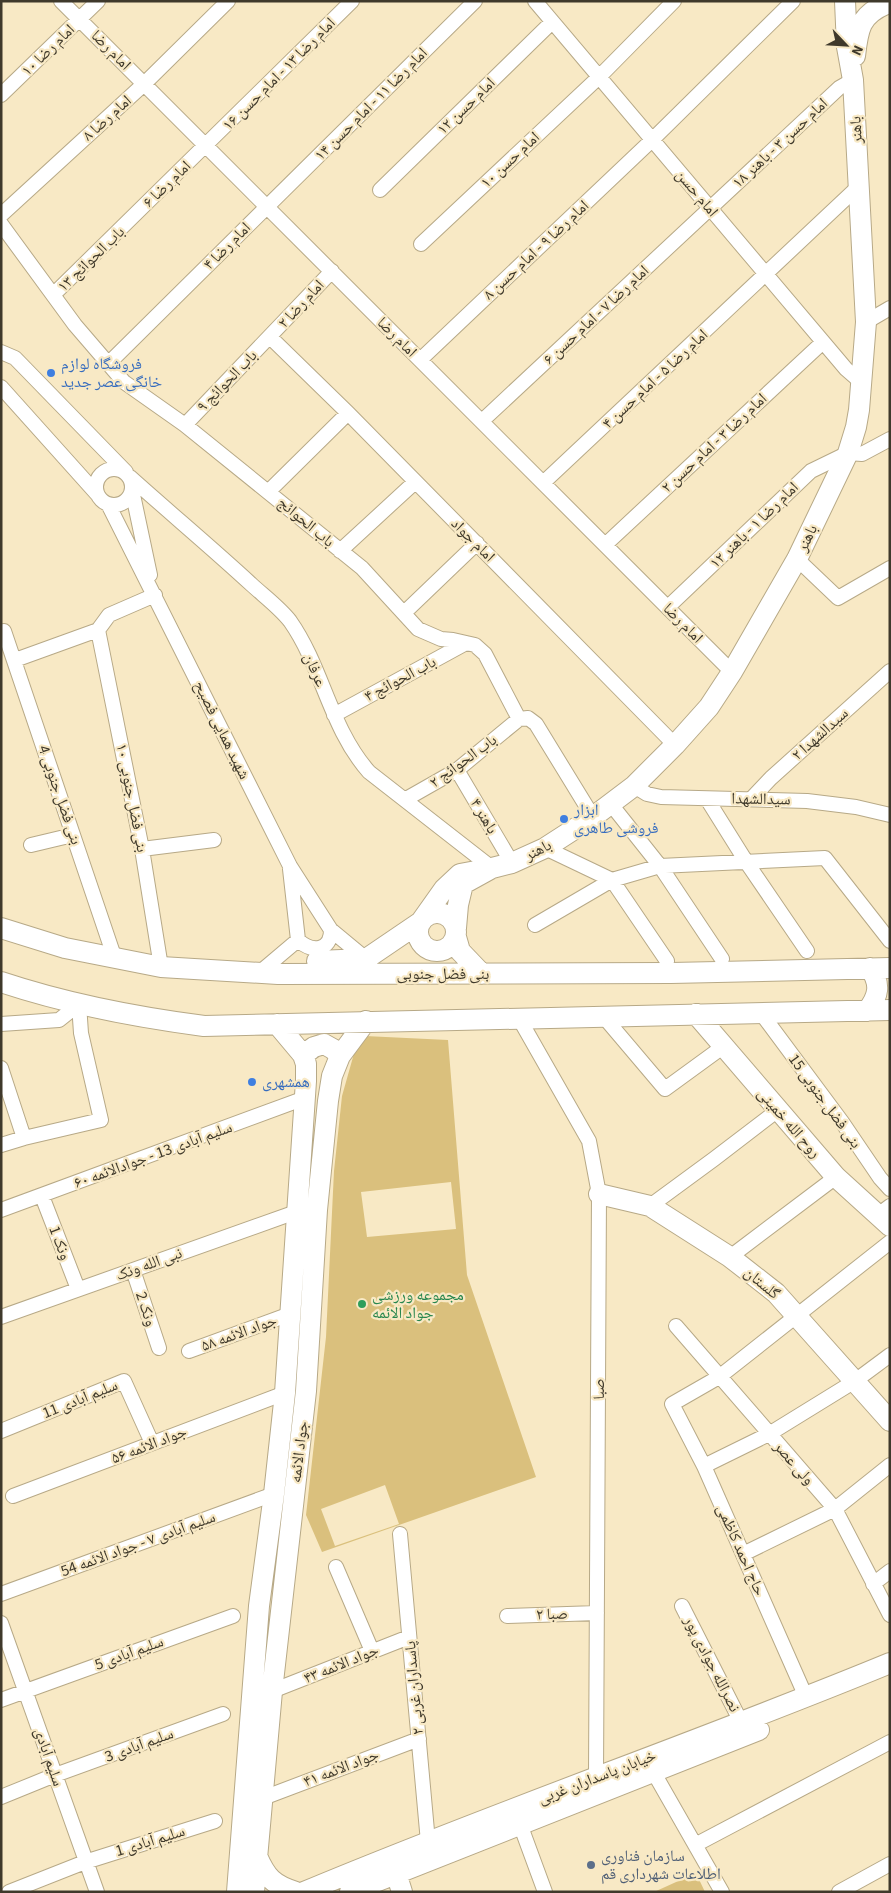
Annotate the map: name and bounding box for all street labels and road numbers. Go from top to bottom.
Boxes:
street label: امام رضا ۱۳ - امام حسن ۱۶ [218,13,340,135]
street label: امام رضا ۱۰ [16,19,80,81]
street label: امام رضا [86,25,136,75]
street label: امام رضا ۱۱ - امام حسن ۱۴ [310,43,432,165]
street label: امام حسن ۱۲ [432,72,500,140]
street label: امام رضا ۸ [78,90,136,146]
street label: امام حسن ۳ - باهنر ۱۸ [727,93,833,193]
street label: باهنر [844,116,868,145]
street label: امام حسن ۱۰ [475,127,545,193]
street label: امام رضا ۶ [138,155,196,213]
street label: امام حسن [670,164,724,222]
street label: امام رضا ۹ - امام حسن ۸ [478,195,594,305]
street label: امام رضا ۴ [198,217,256,275]
street label: باب الحوائج ۱۳ [53,221,129,297]
street label: امام رضا ۷ - امام حسن ۶ [538,260,654,370]
street label: امام رضا ۲ [273,275,329,333]
street label: امام رضا [372,312,422,362]
street label: امام رضا ۵ - امام حسن ۴ [597,324,713,434]
street label: باب الحوائج ۹ [192,345,262,417]
street label: امام رضا ۳ - امام حسن ۲ [656,388,772,498]
street label: امام رضا ۱ - باهنر ۱۲ [705,477,803,573]
street label: باب الحوائج [273,492,339,552]
street label: امام جواد [446,513,500,567]
street label: باهنر [791,521,823,556]
street label: امام رضا [658,598,708,648]
street label: عرفان [298,650,332,690]
street label: باب الحوائج ۴ [360,651,440,707]
street label: شهید همایی فصیح [189,677,255,783]
street label: سیدالشهدا ۲ [787,703,853,765]
street label: باب الحوائج ۲ [425,729,501,793]
street label: بنی فضل جنوبی 4 [33,742,87,848]
street label: بنی فضل جنوبی ۱۰ [111,742,153,854]
street label: سیدالشهدا [731,787,791,811]
street label: باهنر ۴ [465,794,503,838]
street label: باهنر [520,834,555,867]
street label: بنی فضل جنوبی [397,963,489,985]
street label: بنی فضل جنوبی 15 [783,1049,867,1153]
street label: روح الله خمینی [752,1083,826,1163]
street label: سلیم آبادی 13 - جوادالائمه ۶۰ [71,1116,235,1194]
street label: ونک 1 [43,1223,77,1263]
street label: نبی الله ونک [113,1242,185,1286]
street label: گلستان [739,1262,785,1305]
street label: ونک 2 [130,1289,162,1329]
street label: جواد الائمه ۵۸ [198,1309,280,1357]
street label: سلیم آبادی 11 [39,1374,121,1424]
street label: صبا [588,1378,610,1400]
street label: جواد الائمه [284,1420,314,1484]
street label: جواد الائمه ۵۶ [108,1421,190,1469]
street label: ولی عصر [768,1435,819,1490]
street label: حاج احمد کاظمی [711,1501,771,1599]
street label: سلیم آبادی ۷ - جواد الائمه 54 [58,1506,218,1582]
street label: صبا ۲ [536,1602,568,1626]
street label: نصرالله جوادی پور [678,1611,746,1716]
street label: سلیم آبادی 5 [92,1630,166,1676]
street label: جواد الائمه ۴۳ [300,1639,382,1689]
street label: پاسداران غربی ۲ [399,1640,429,1736]
street label: سلیم آبادی 3 [102,1722,176,1768]
street label: سلیم آبادی [29,1725,69,1789]
street label: جواد الائمه ۴۱ [300,1744,382,1792]
street label: خیابان پاسداران غربی [535,1744,659,1810]
street label: سلیم آبادی 1 [112,1820,188,1862]

